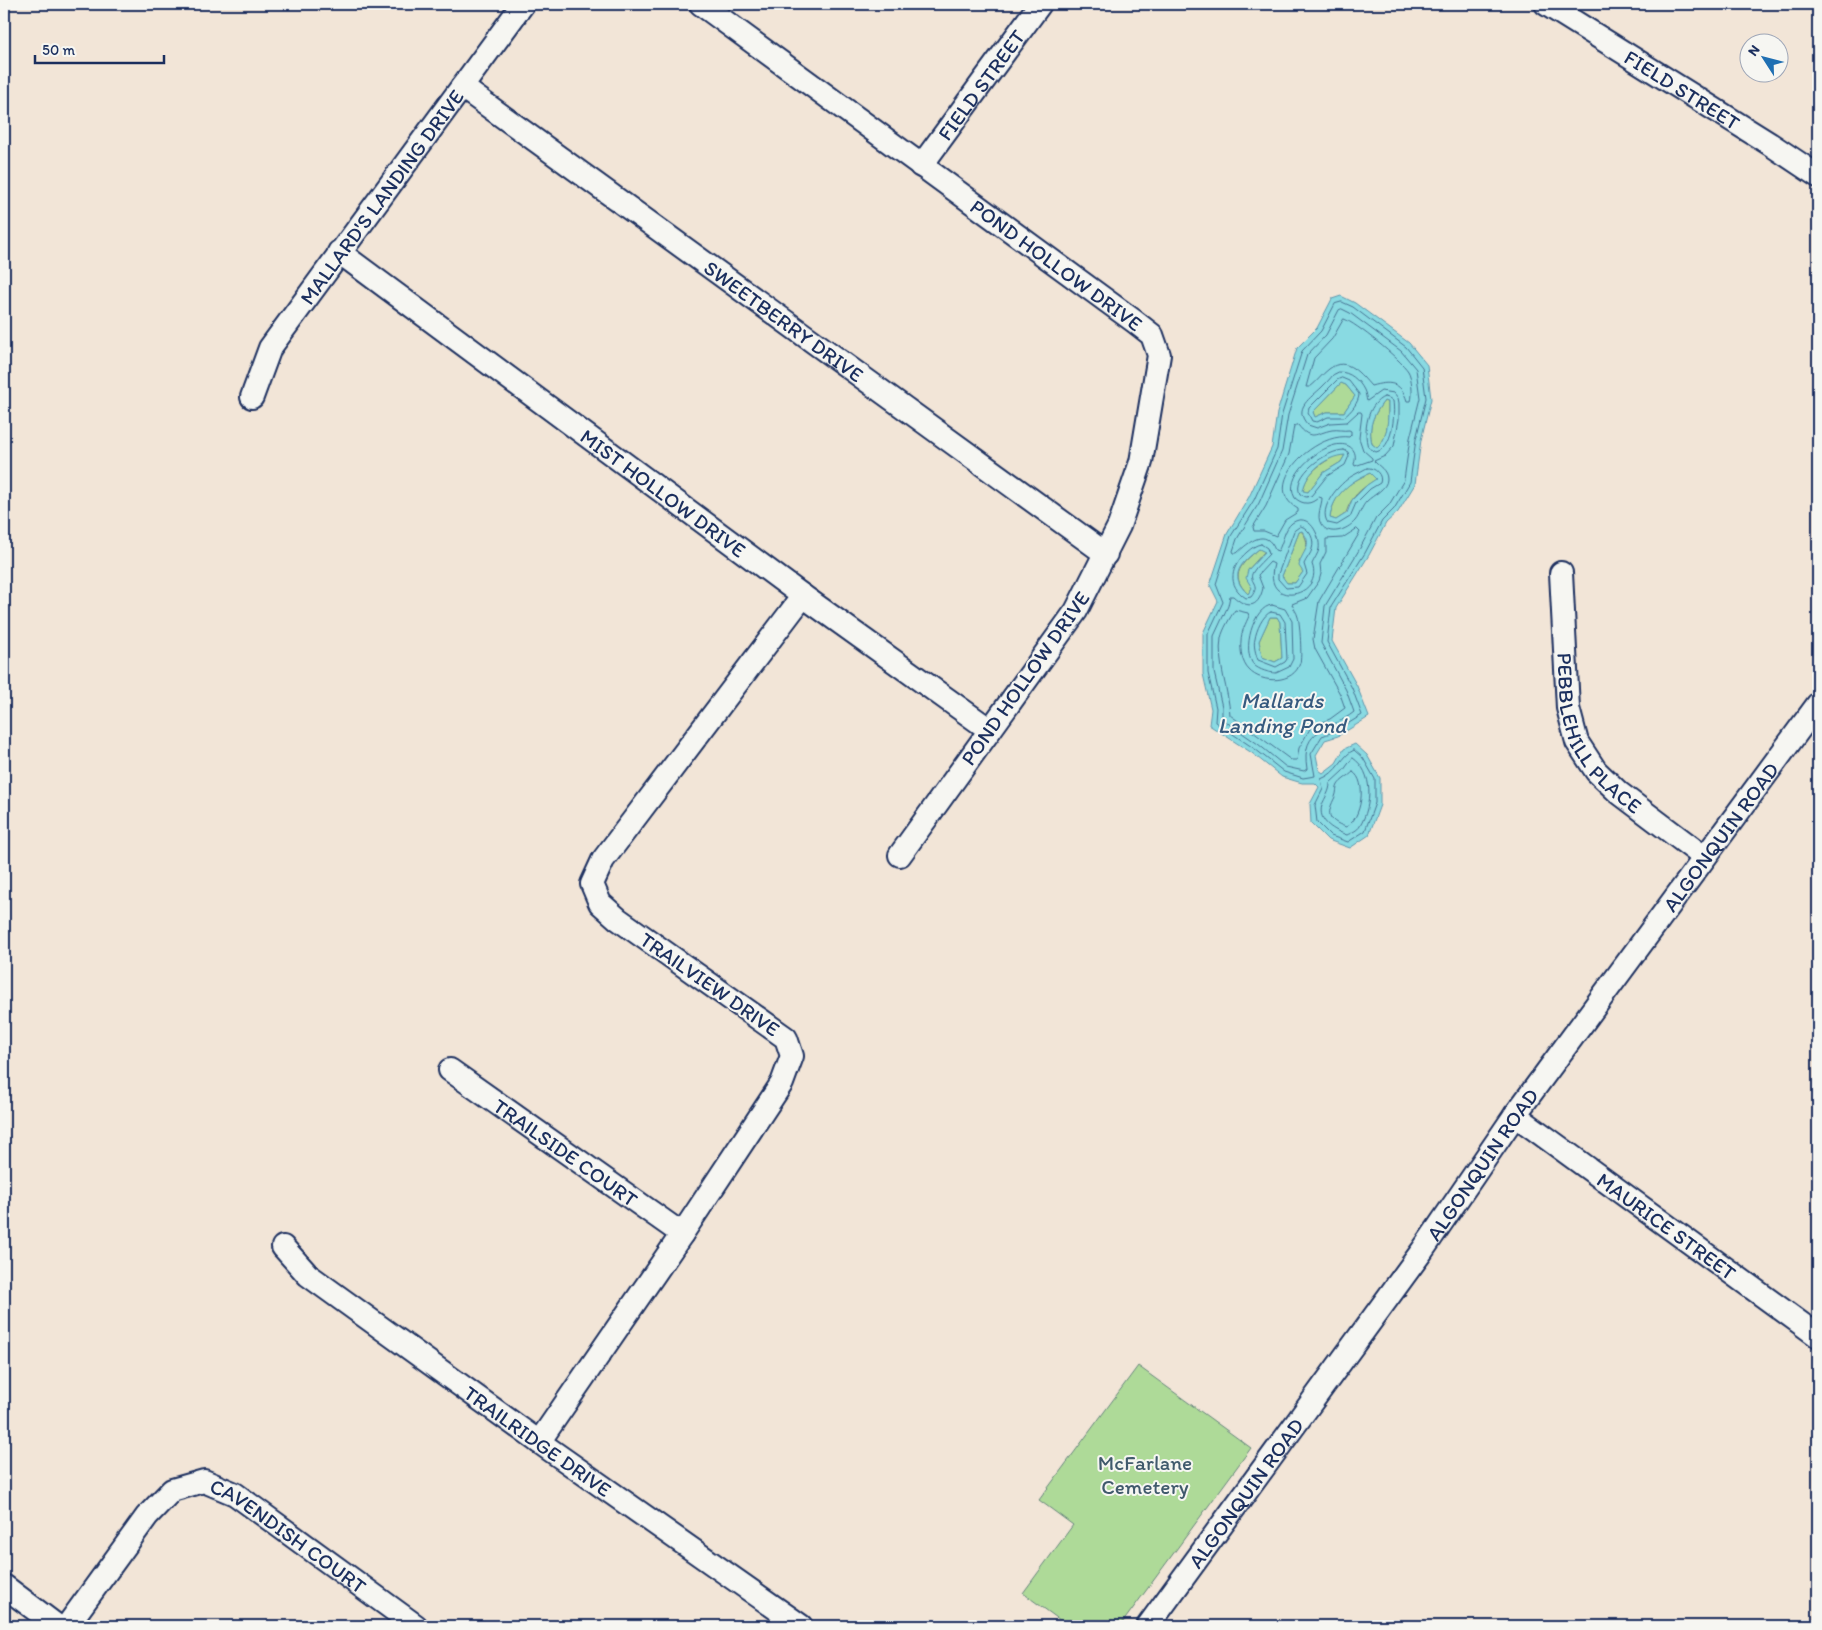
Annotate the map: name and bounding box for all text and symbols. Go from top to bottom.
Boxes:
street label: FIELD STREET [932,24,1030,145]
scale bar [35,32,164,64]
north arrow [1740,32,1790,82]
text: 50 m [42,41,75,59]
text: N [1744,42,1764,59]
street label: FIELD STREET [1620,44,1745,135]
street label: MALLARD'S LANDING DRIVE [294,84,469,309]
street label: POND HOLLOW DRIVE [966,193,1148,336]
street label: SWEETBERRY DRIVE [700,254,869,387]
street label: MIST HOLLOW DRIVE [576,423,751,562]
street label: POND HOLLOW DRIVE [955,586,1095,770]
street label: PEBBLEHILL PLACE [1553,652,1647,818]
water label: Mallards Landing Pond [1218,687,1348,739]
street label: ALGONQUIN ROAD [1657,757,1784,916]
street label: TRAILVIEW DRIVE [635,926,785,1042]
street label: ALGONQUIN ROAD [1421,1083,1543,1245]
street label: TRAILSIDE COURT [489,1092,643,1212]
street label: MAURICE STREET [1592,1167,1742,1285]
street label: TRAILRIDGE DRIVE [459,1380,617,1502]
street label: ALGONQUIN ROAD [1182,1413,1308,1573]
park label: McFarlane Cemetery [1098,1450,1192,1499]
street label: CAVENDISH COURT [206,1473,372,1598]

